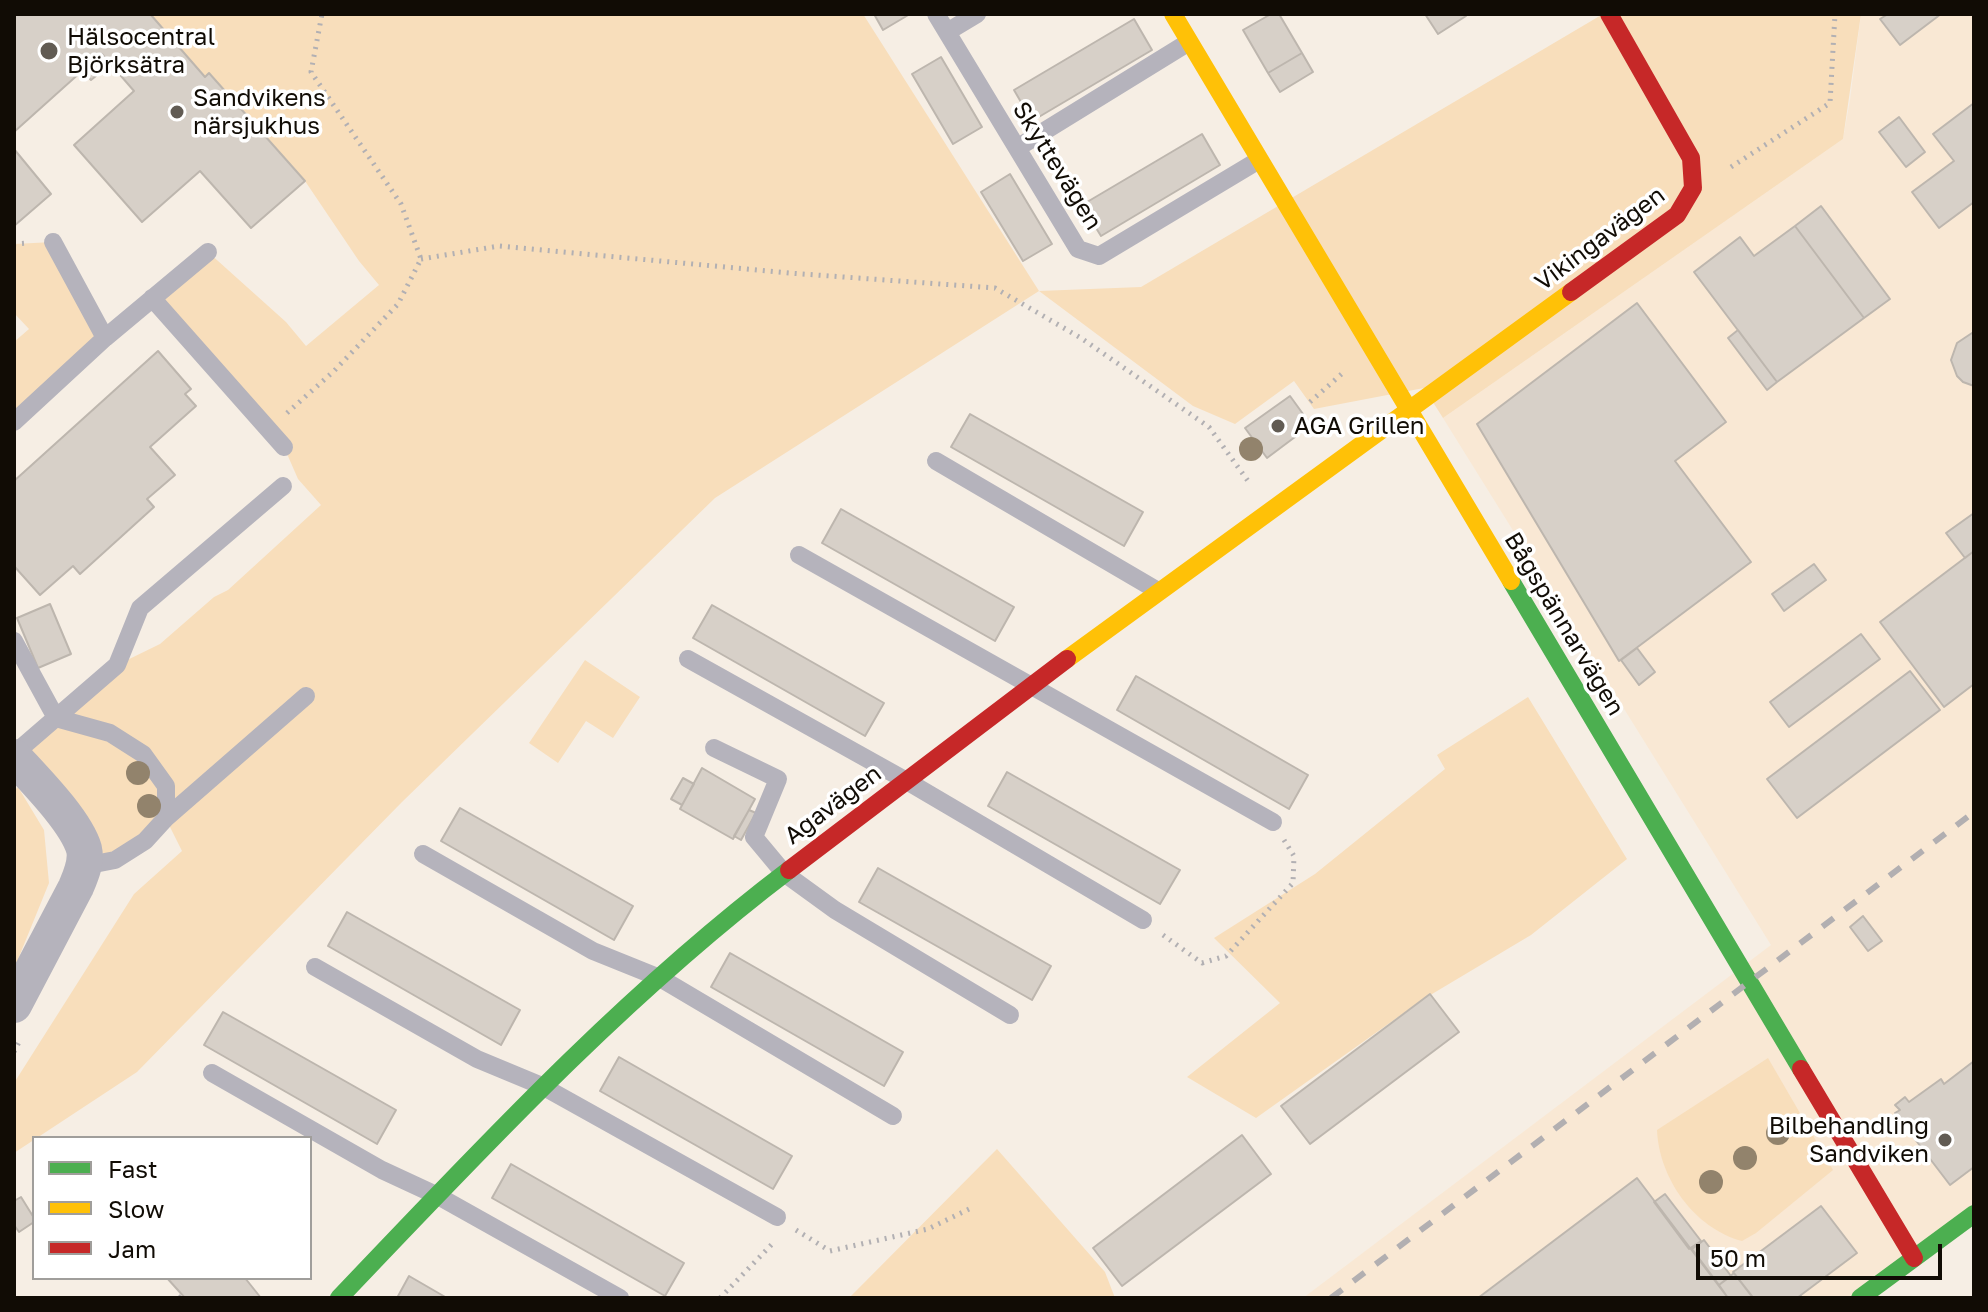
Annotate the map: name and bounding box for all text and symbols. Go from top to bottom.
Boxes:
place label: Hälsocentral Björksätra [67,23,215,79]
marker: Hälsocentral Björksätra [38,40,60,62]
place label: Sandvikens närsjukhus [193,84,326,140]
street label: Skyttevägen [1006,97,1108,235]
marker: Sandvikens närsjukhus [168,103,186,121]
street label: Vikingavägen [1529,181,1671,297]
place label: AGA Grillen [1294,412,1425,440]
marker: AGA Grillen [1269,417,1287,435]
street label: Bågspännarvägen [1498,527,1630,721]
street label: Agavägen [779,759,887,851]
place label: Bilbehandling Sandviken [1769,1112,1929,1168]
marker: Bilbehandling Sandviken [1936,1131,1954,1149]
legend [32,1136,312,1280]
text: Fast [108,1154,158,1183]
text: Slow [108,1194,164,1223]
scale bar [1700,1228,1946,1278]
text: Jam [108,1234,156,1263]
text: 50 m [1710,1243,1766,1272]

